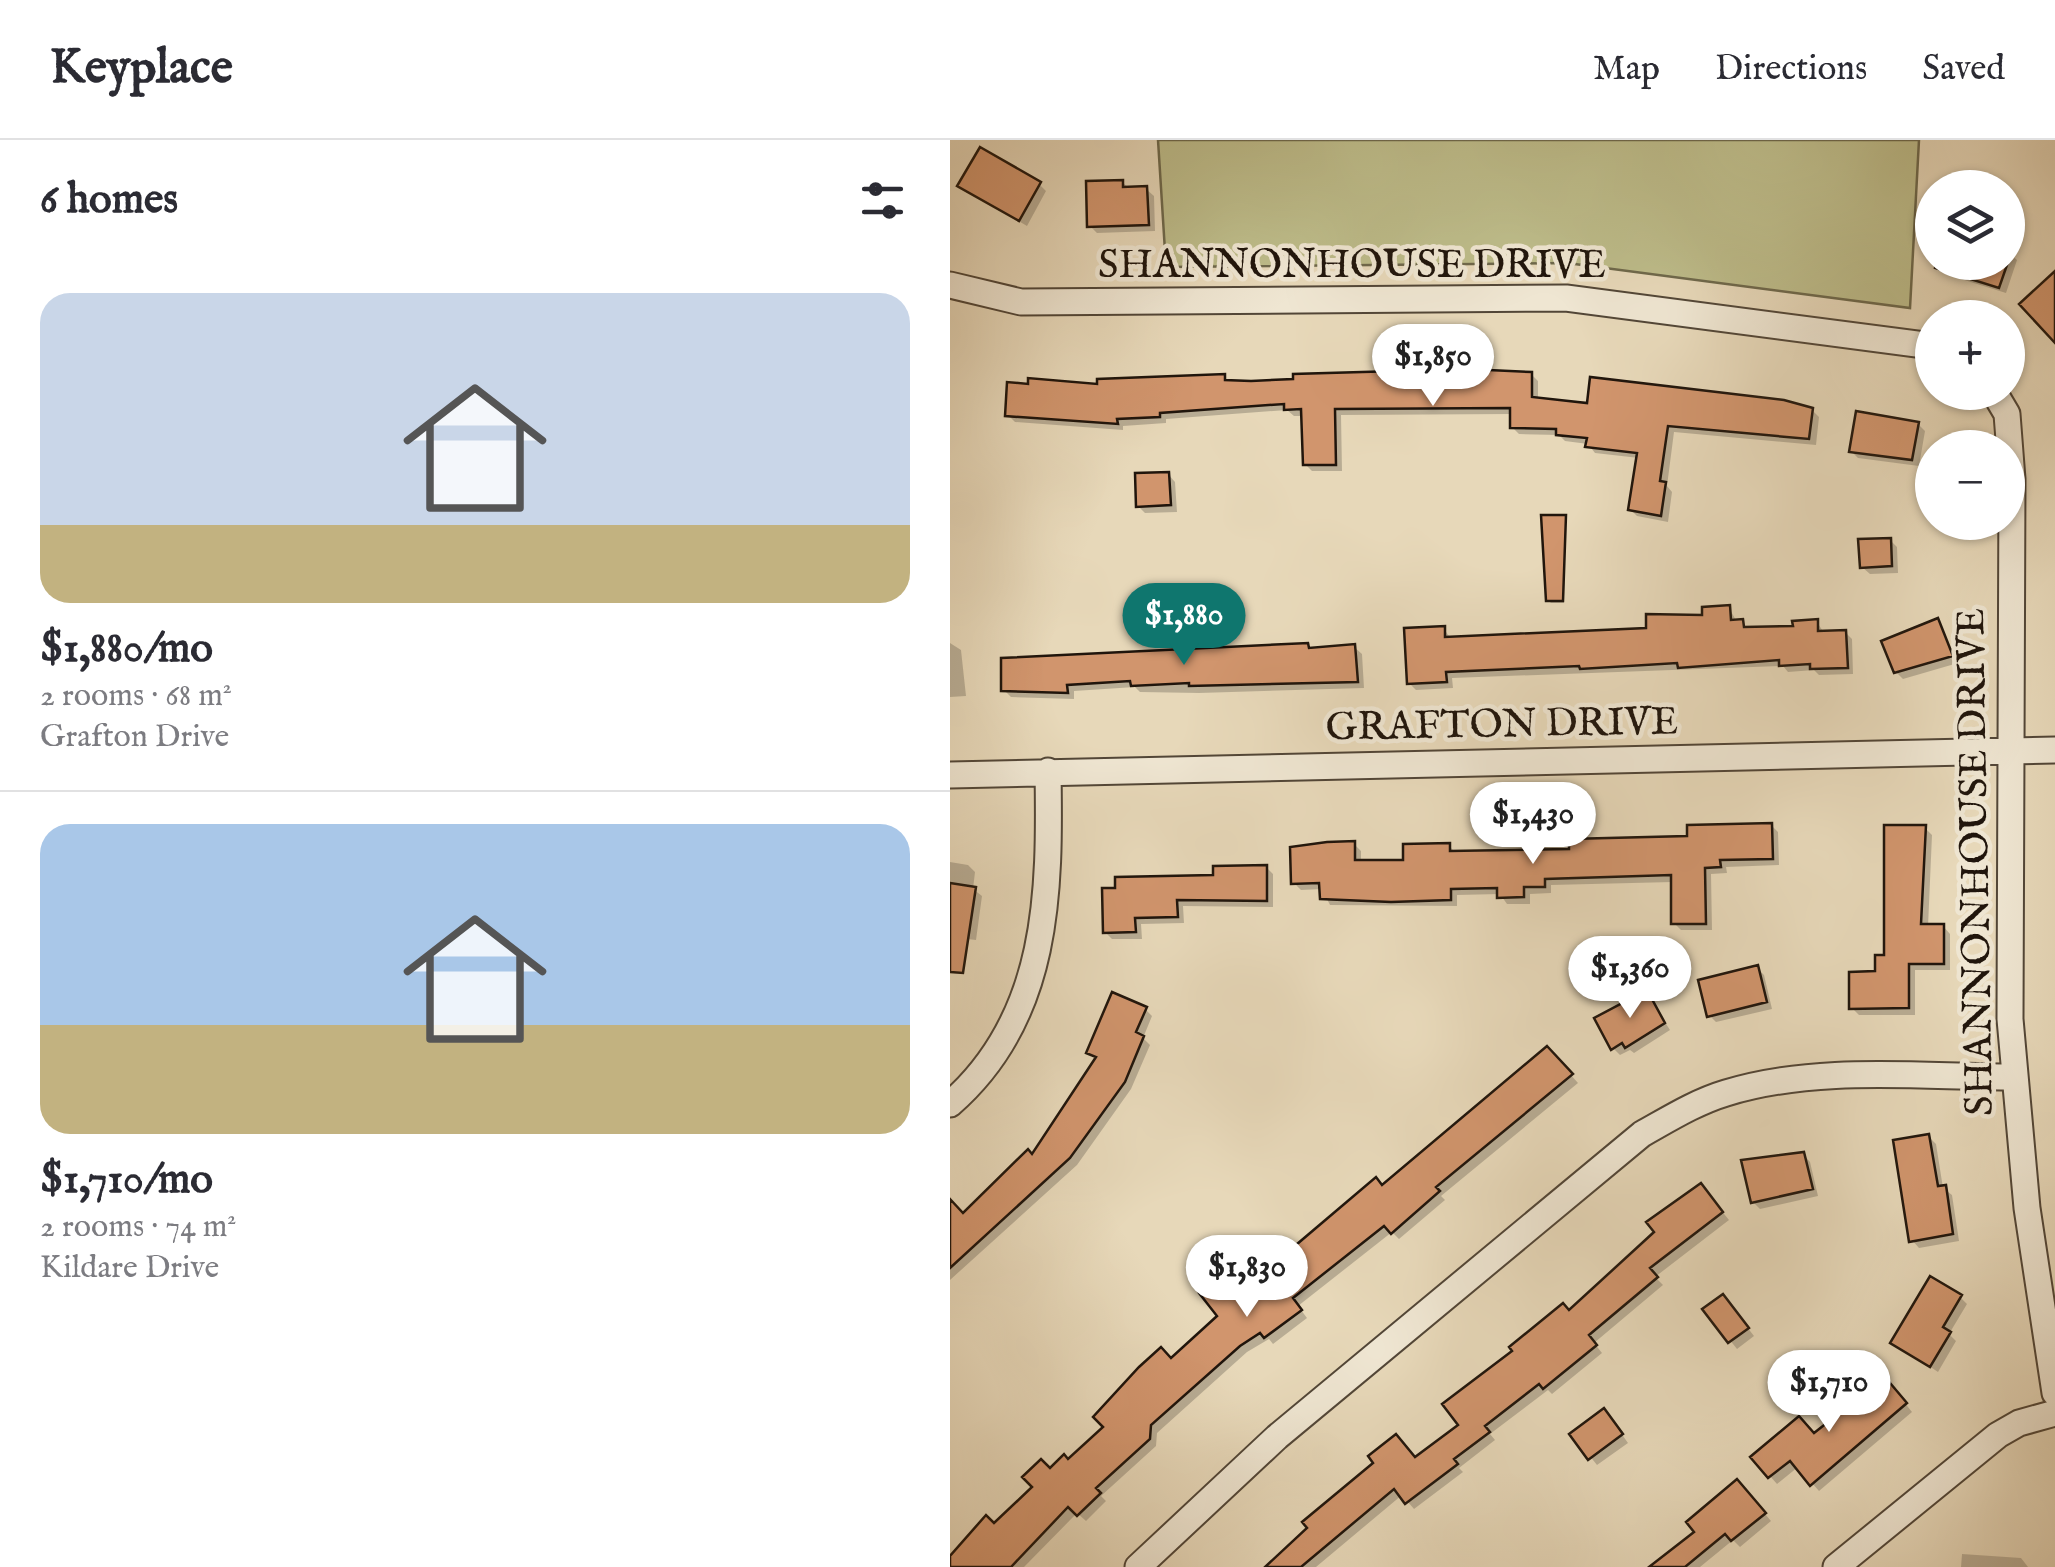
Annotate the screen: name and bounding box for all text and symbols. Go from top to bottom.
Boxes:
text: Keyplace [50,39,233,99]
text: Map [1593,47,1660,92]
text: Directions [1715,47,1867,92]
text: Saved [1922,47,2005,92]
map controls [1915,170,2025,540]
button: layers [1915,170,2025,280]
icon: filters [855,173,910,228]
text: 6 homes [40,174,178,227]
street label: SHANNONHOUSE DRIVE [1098,241,1606,292]
button: + [1915,300,2025,410]
pin: $1,850 [1352,324,1514,409]
text: $1,850 [1394,336,1472,377]
icon: home [385,358,565,538]
button: − [1915,430,2025,540]
pin: $1,880 [1103,583,1265,668]
text: $1,880 [1145,595,1223,636]
street label: SHANNONHOUSE DRIVE [1947,608,2007,1116]
text: $1,880/mo [40,623,213,676]
text: 2 rooms · 68 m² [40,676,232,717]
street label: GRAFTON DRIVE [1325,697,1679,755]
text: Grafton Drive [40,717,229,758]
pin: $1,430 [1452,782,1614,867]
text: $1,430 [1492,794,1574,835]
icon: home [385,889,565,1069]
pin: $1,360 [1549,936,1711,1021]
text: $1,360 [1590,948,1670,989]
text: $1,710/mo [40,1154,213,1207]
text: 2 rooms · 74 m² [40,1207,236,1248]
pin: $1,830 [1166,1235,1328,1320]
text: $1,830 [1208,1247,1286,1288]
text: Kildare Drive [40,1248,219,1289]
pin: $1,710 [1748,1350,1910,1435]
text: $1,710 [1790,1362,1868,1403]

